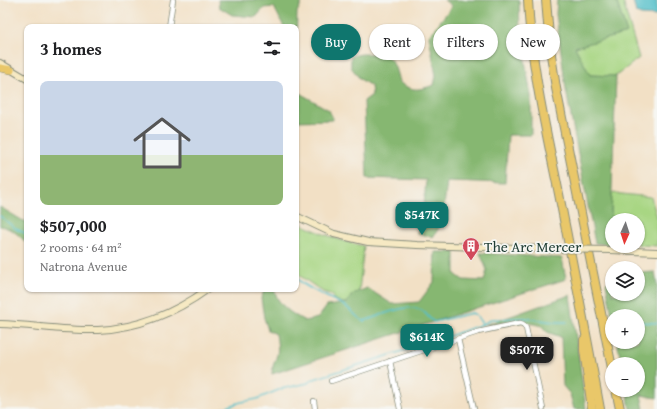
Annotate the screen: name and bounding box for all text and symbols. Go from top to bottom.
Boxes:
chip: Buy [311,24,361,60]
chip: Rent [369,24,425,60]
chip: Filters [433,24,498,60]
chip: New [506,24,560,60]
text: 3 homes [40,36,102,61]
icon: filters [261,37,283,59]
icon: home [126,107,198,179]
pin: $547K [394,202,450,236]
text: $547K [404,205,440,224]
text: $507,000 [40,213,106,238]
north arrow [605,213,645,253]
map controls [605,213,645,397]
building icon: The Arc Mercer [461,236,481,261]
place label: The Arc Mercer [484,236,581,257]
text: 2 rooms · 64 m² [40,238,122,257]
text: Natrona Avenue [40,257,127,276]
button: layers [605,261,645,301]
button: + [605,309,645,349]
pin: $614K [399,324,455,358]
text: $614K [409,327,445,346]
pin: $507K [499,337,555,371]
text: $507K [509,340,545,359]
button: − [605,357,645,397]

